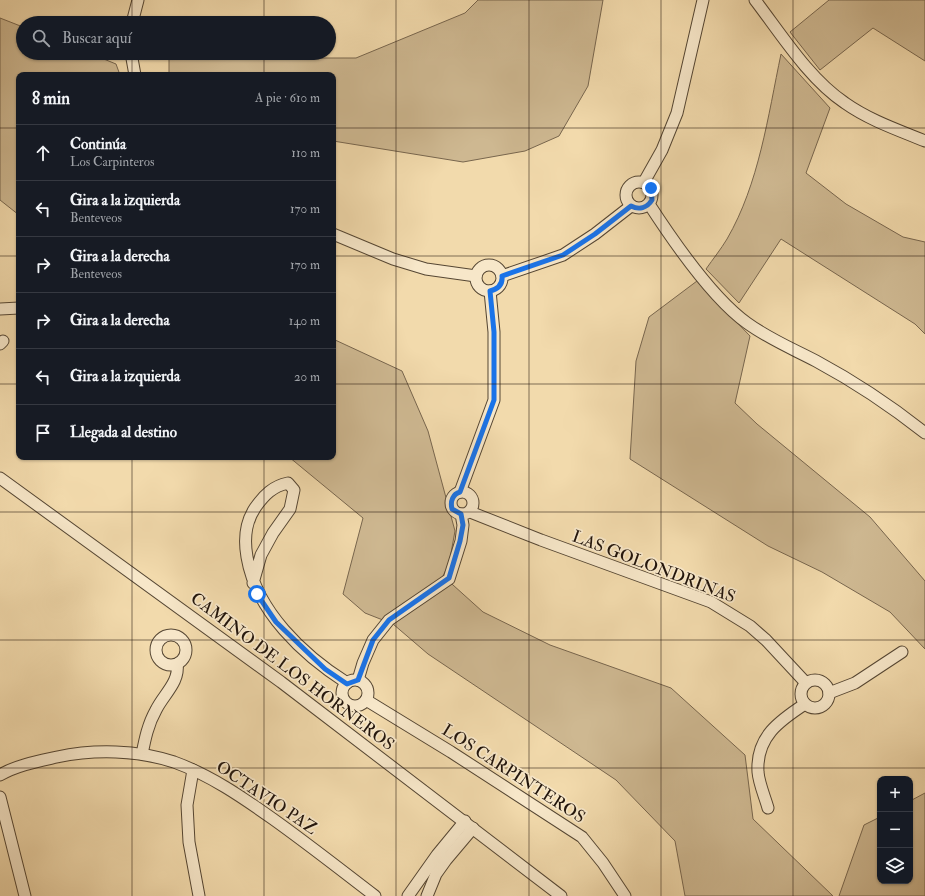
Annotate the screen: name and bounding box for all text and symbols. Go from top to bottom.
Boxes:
search box [16,16,336,60]
icon: search [30,27,52,49]
text: Buscar aquí [62,29,131,48]
text: 8 min [32,88,70,109]
text: A pie · 610 m [255,90,320,106]
text: Continúa [70,135,126,154]
icon: ahead [32,142,54,164]
text: 110 m [291,145,320,161]
text: Los Carpinteros [70,154,154,170]
route end [642,179,660,197]
text: Gira a la izquierda [70,191,180,210]
icon: left [32,198,54,220]
text: 170 m [290,201,320,217]
text: Benteveos [70,210,122,226]
text: Gira a la derecha [70,247,170,266]
icon: right [32,254,54,276]
text: 170 m [290,257,320,273]
text: Benteveos [70,266,122,282]
icon: right [32,310,54,332]
text: Gira a la derecha [70,311,170,330]
text: 140 m [289,313,320,329]
icon: left [32,366,54,388]
text: Gira a la izquierda [70,367,180,386]
text: 20 m [294,369,320,385]
icon: arrive [32,422,54,444]
text: Llegada al destino [70,423,177,442]
street label: LAS GOLONDRINAS [569,526,739,607]
route start [248,585,266,603]
street label: CAMINO DE LOS HORNEROS [187,588,399,755]
street label: LOS CARPINTEROS [438,719,589,828]
street label: OCTAVIO PAZ [212,756,321,839]
map controls [877,776,913,884]
button: + [877,776,913,812]
button: − [877,812,913,848]
button: layers [877,848,913,884]

